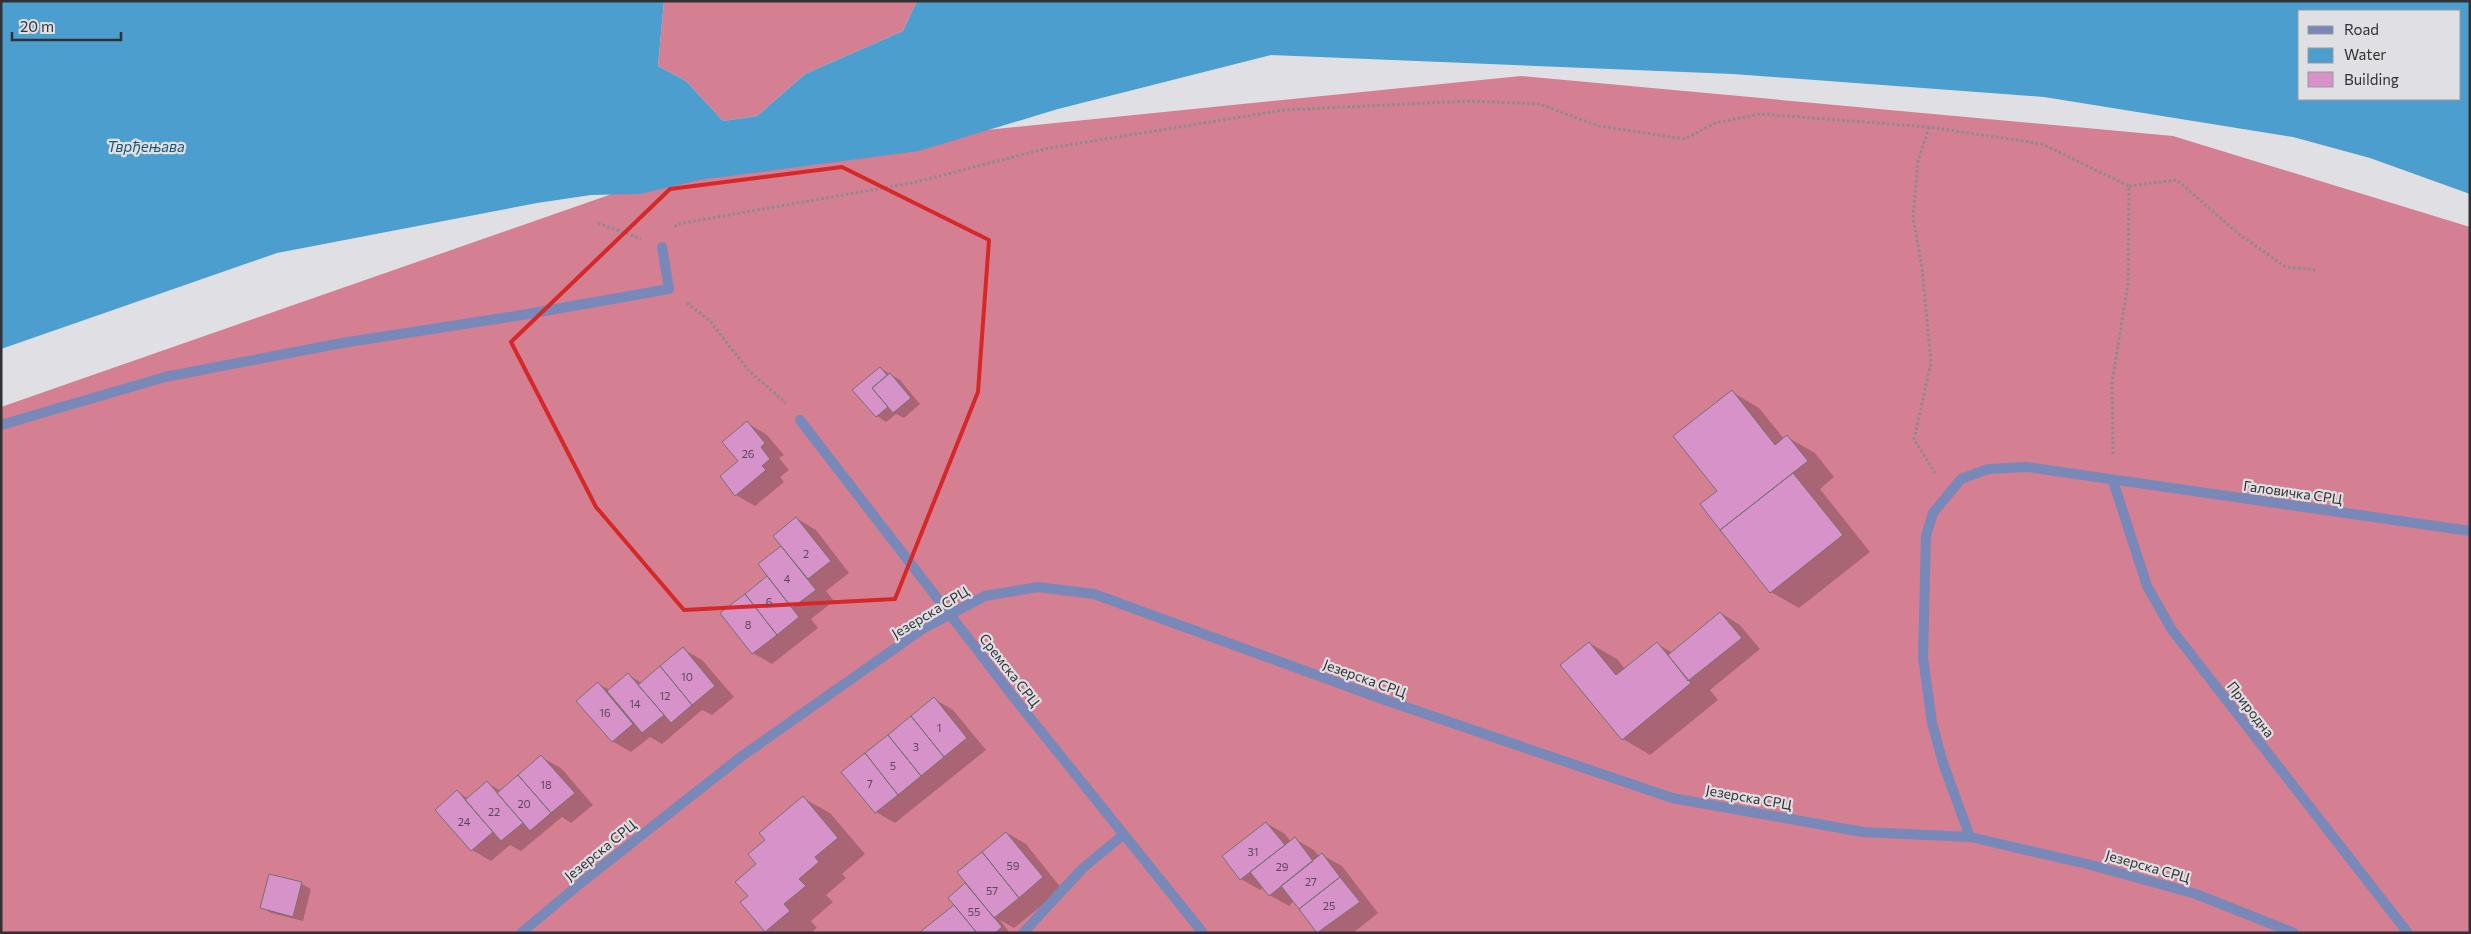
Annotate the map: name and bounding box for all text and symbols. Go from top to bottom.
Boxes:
scale bar [12,10,121,42]
legend [2298,10,2461,100]
text: 20 m [20,17,54,35]
text: Road [2344,20,2379,38]
text: Water [2344,45,2386,63]
text: Building [2344,70,2399,88]
water label: Тврђењава [107,137,185,155]
house number: 26 [742,447,755,460]
street label: Галовичка СРЦ [2242,477,2344,507]
house number: 2 [803,547,809,560]
house number: 4 [784,572,791,585]
street label: Језерска СРЦ [888,582,972,642]
house number: 6 [766,595,773,608]
house number: 8 [745,618,752,631]
street label: Сремска СРЦ [976,630,1044,710]
street label: Језерска СРЦ [1321,655,1409,701]
house number: 10 [681,670,693,683]
street label: Природна [2224,678,2278,740]
house number: 12 [660,689,670,702]
house number: 14 [629,697,641,710]
house number: 16 [599,706,611,719]
house number: 1 [937,721,941,734]
house number: 3 [913,740,919,753]
house number: 5 [890,759,896,772]
house number: 7 [867,777,873,790]
house number: 18 [540,778,552,791]
street label: Језерска СРЦ [1705,781,1794,813]
house number: 20 [517,797,531,810]
house number: 22 [488,805,500,818]
house number: 24 [458,815,471,828]
street label: Језерска СРЦ [561,816,639,884]
house number: 31 [1248,845,1258,858]
street label: Језерска СРЦ [2104,846,2193,886]
house number: 59 [1007,859,1020,872]
house number: 29 [1276,860,1289,873]
house number: 27 [1305,875,1317,888]
house number: 57 [986,884,998,897]
house number: 25 [1323,899,1335,912]
house number: 55 [968,905,980,918]

